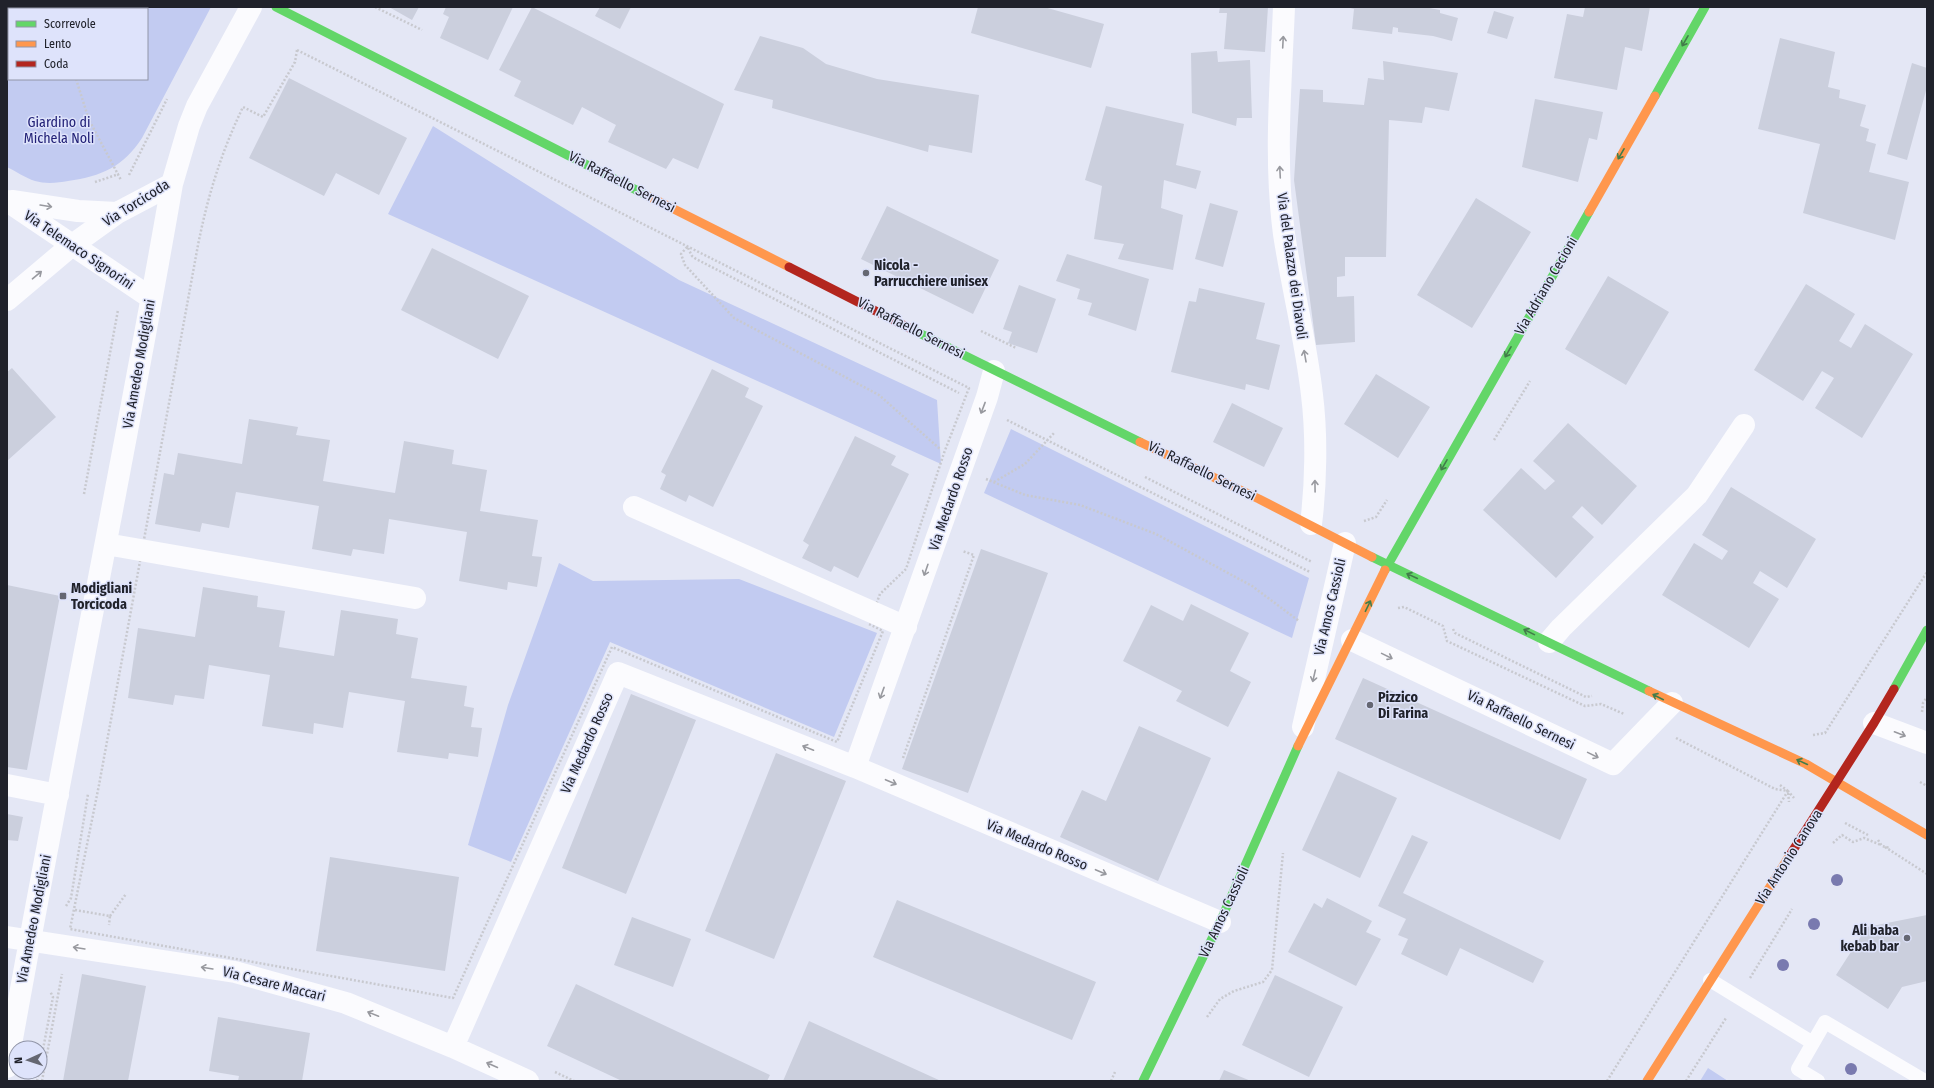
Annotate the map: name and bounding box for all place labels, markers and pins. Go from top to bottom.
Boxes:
place label: Nicola - Parrucchiere unisex [874,257,988,290]
marker: Nicola - Parrucchiere unisex [861,268,871,278]
place label: Modigliani Torcicoda [71,580,133,613]
marker: Modigliani Torcicoda [58,591,68,601]
place label: Pizzico Di Farina [1378,689,1428,722]
marker: Pizzico Di Farina [1365,700,1375,710]
place label: Ali baba kebab bar [1840,922,1900,955]
marker: Ali baba kebab bar [1902,933,1912,943]

